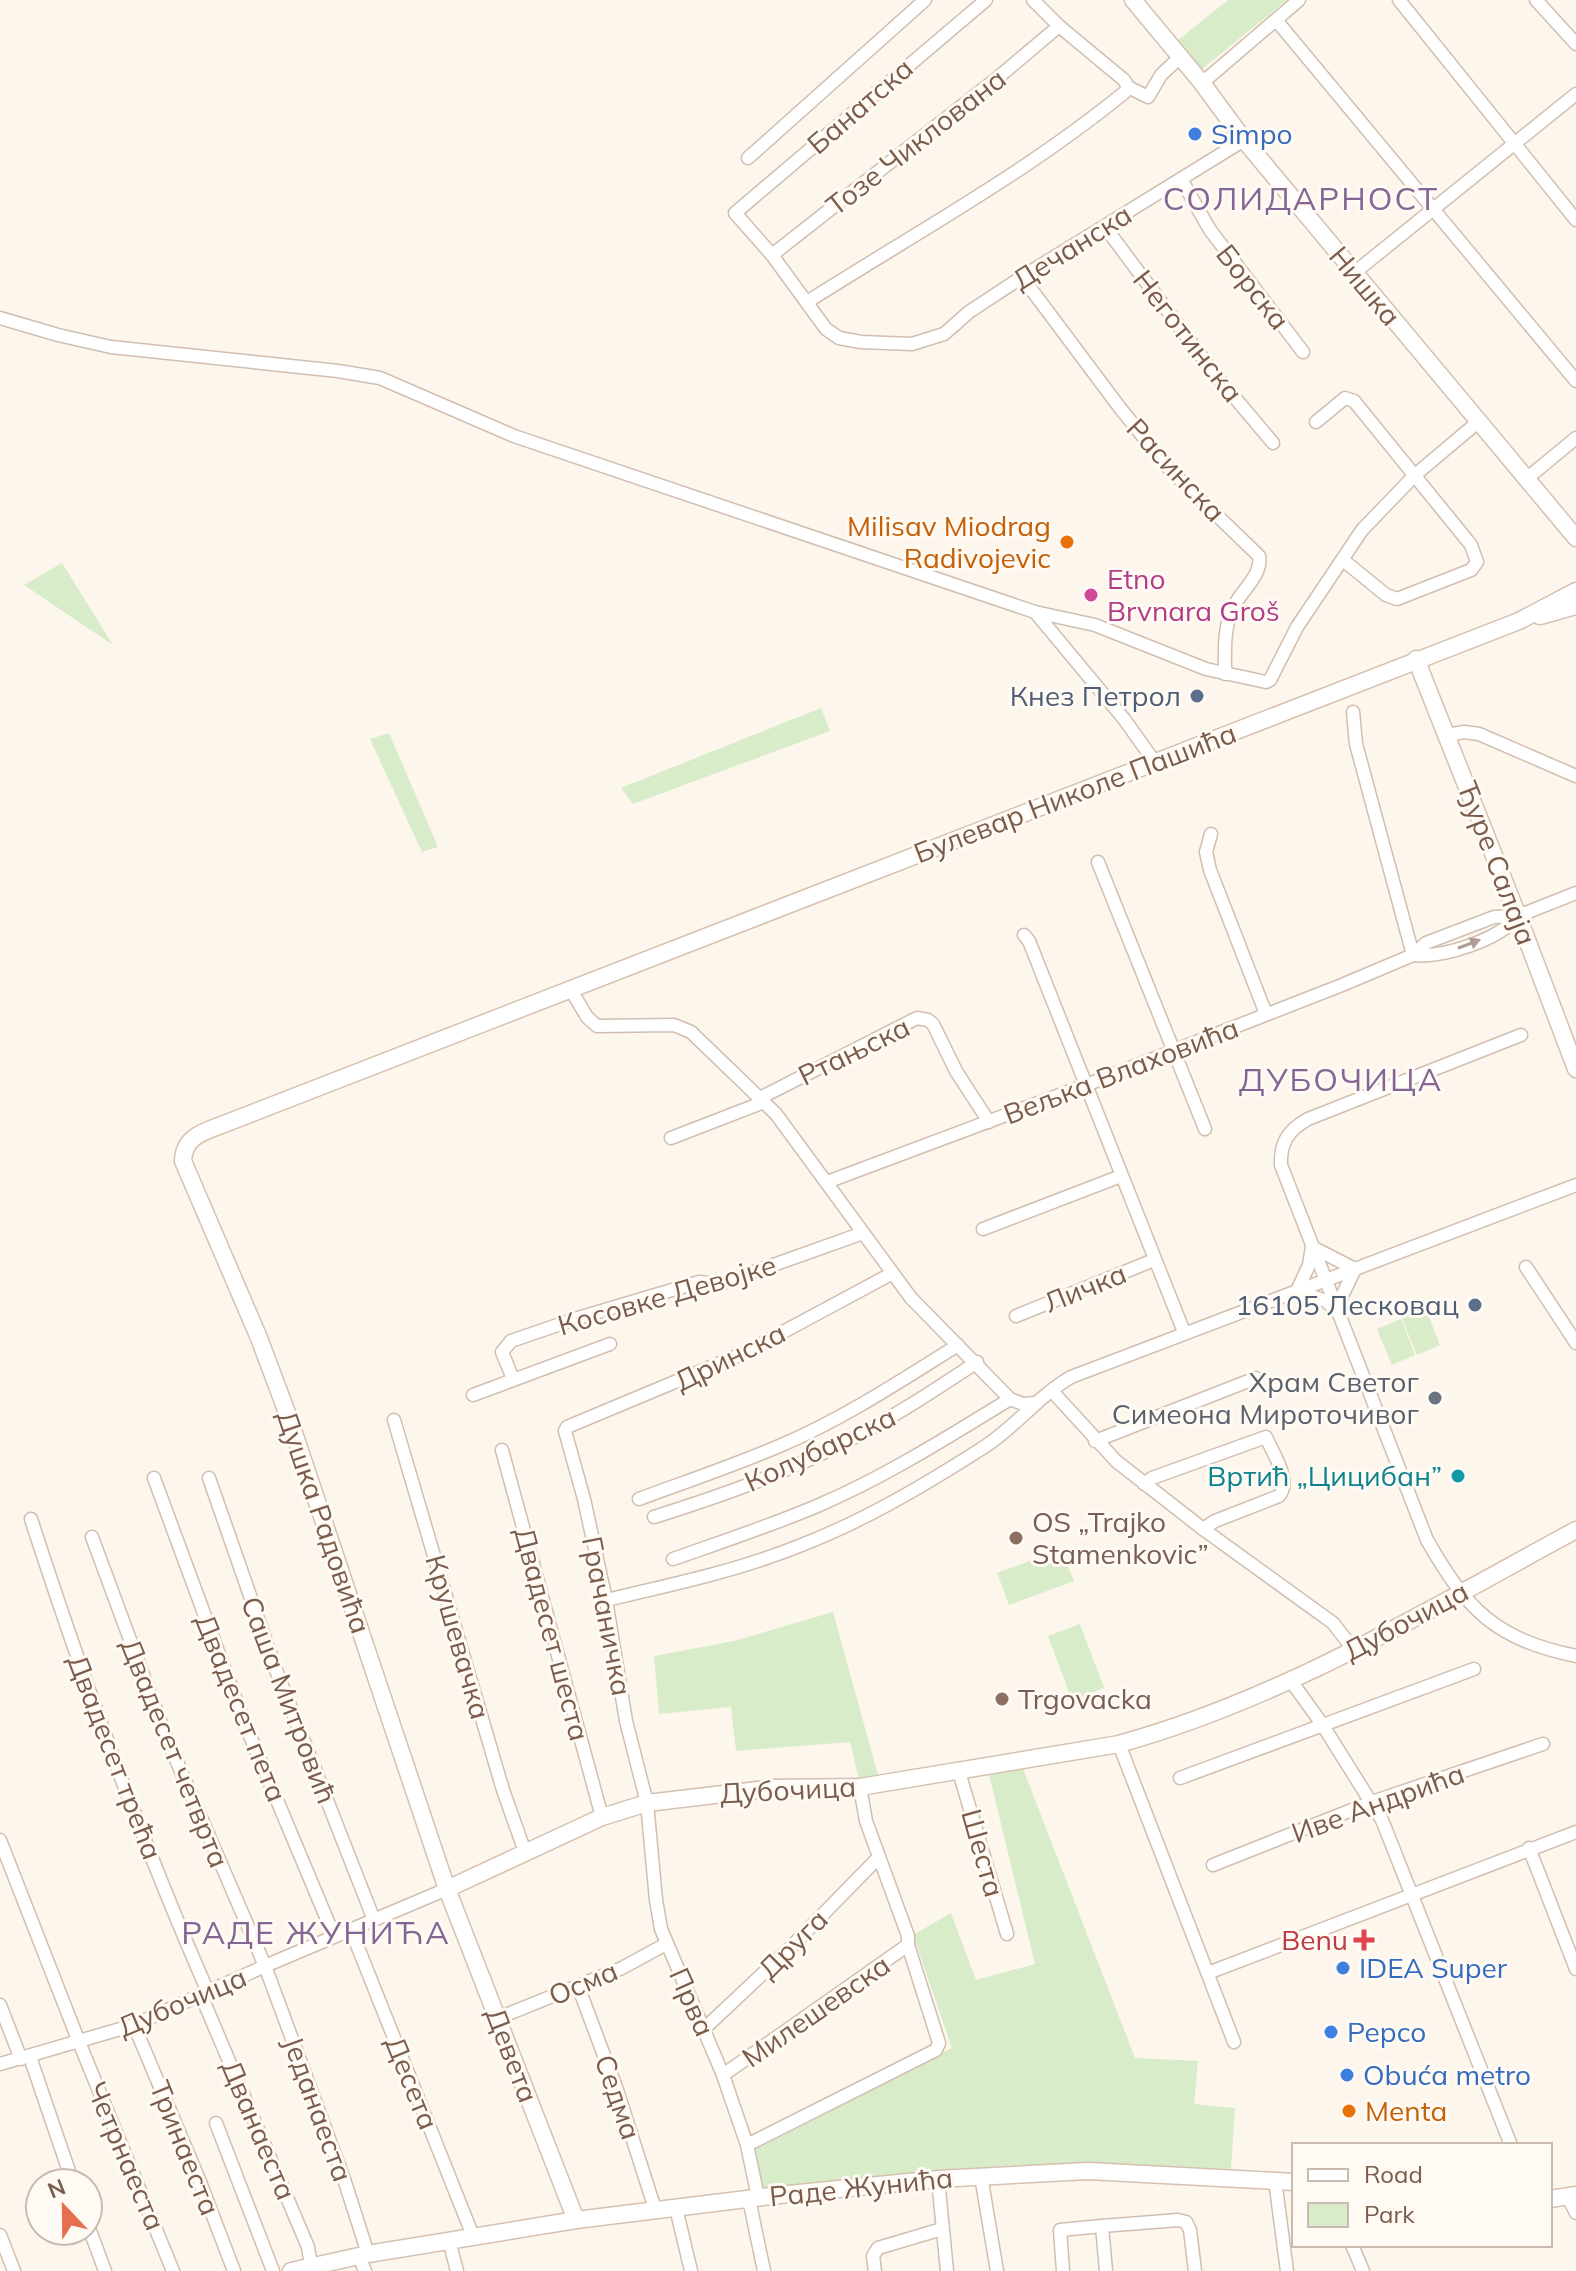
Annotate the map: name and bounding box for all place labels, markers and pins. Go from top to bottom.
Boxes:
place label: Simpo [1211,116,1292,151]
marker: Simpo [1186,125,1204,143]
place label: Milisav Miodrag Radivojevic [847,508,1051,575]
marker: Milisav Miodrag Radivojevic [1058,533,1076,551]
place label: Etno Brvnara Groš [1107,561,1280,628]
marker: Etno Brvnara Groš [1082,586,1100,604]
place label: Кнез Петрол [1010,678,1181,713]
marker: Кнез Петрол [1188,687,1206,705]
place label: 16105 Лесковац [1236,1287,1459,1322]
marker: 16105 Лесковац [1466,1296,1484,1314]
place label: Храм Светог Симеона Мироточивог [1112,1364,1420,1431]
marker: Храм Светог Симеона Мироточивог [1426,1389,1444,1407]
place label: Вртић „Цицибан” [1207,1458,1442,1493]
marker: Вртић „Цицибан” [1449,1467,1467,1485]
place label: OS „Trajko Stamenkovic” [1032,1504,1209,1571]
marker: OS „Trajko Stamenkovic” [1007,1529,1025,1547]
place label: Trgovacka [1018,1681,1152,1716]
marker: Trgovacka [993,1690,1011,1708]
place label: Benu [1281,1922,1348,1957]
marker: Benu [1355,1931,1373,1949]
place label: IDEA Super [1359,1950,1508,1985]
marker: IDEA Super [1334,1959,1352,1977]
place label: Pepco [1347,2014,1426,2049]
marker: Pepco [1322,2023,1340,2041]
place label: Obuća metro [1363,2057,1531,2092]
marker: Obuća metro [1338,2066,1356,2084]
place label: Menta [1365,2093,1447,2128]
marker: Menta [1340,2102,1358,2120]

